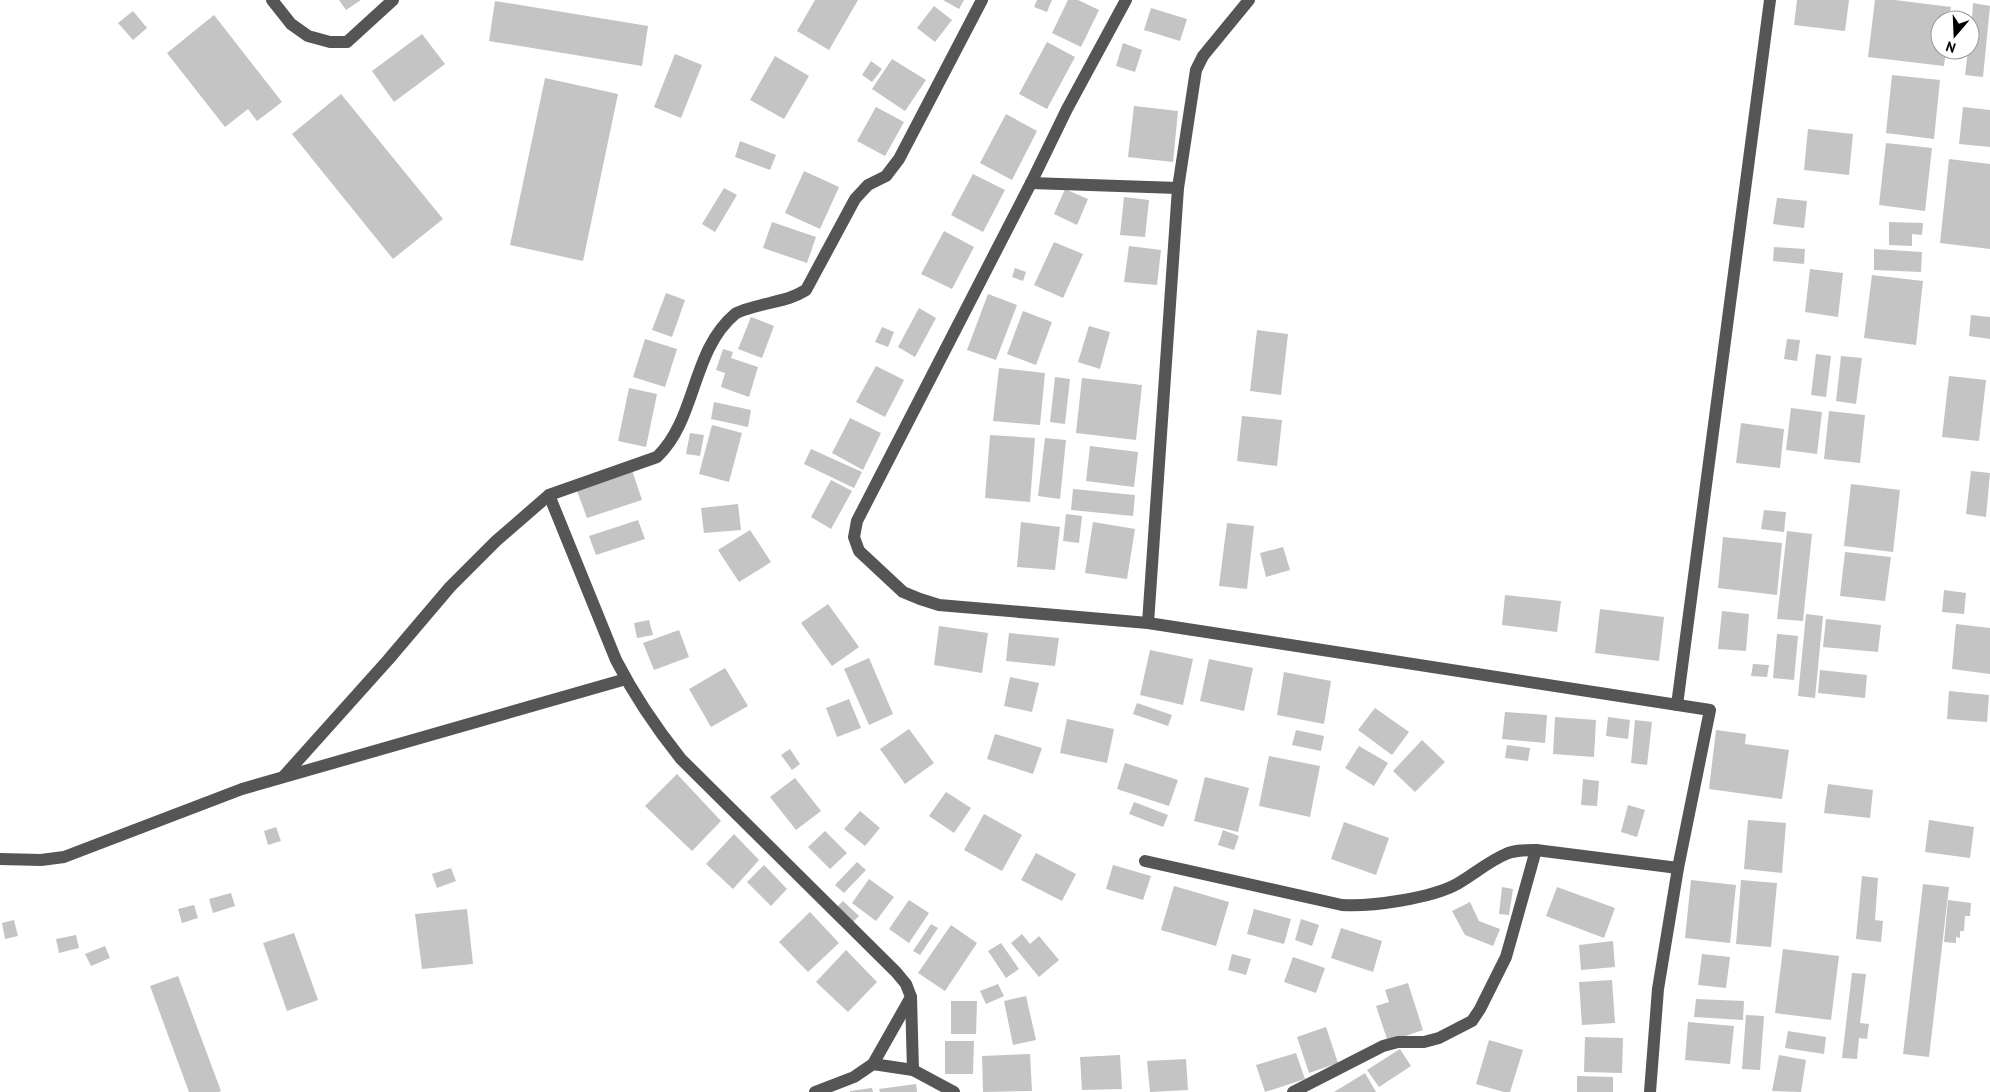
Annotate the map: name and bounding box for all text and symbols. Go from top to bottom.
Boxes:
north arrow [1930,10,1980,60]
text: N [1943,37,1958,57]

